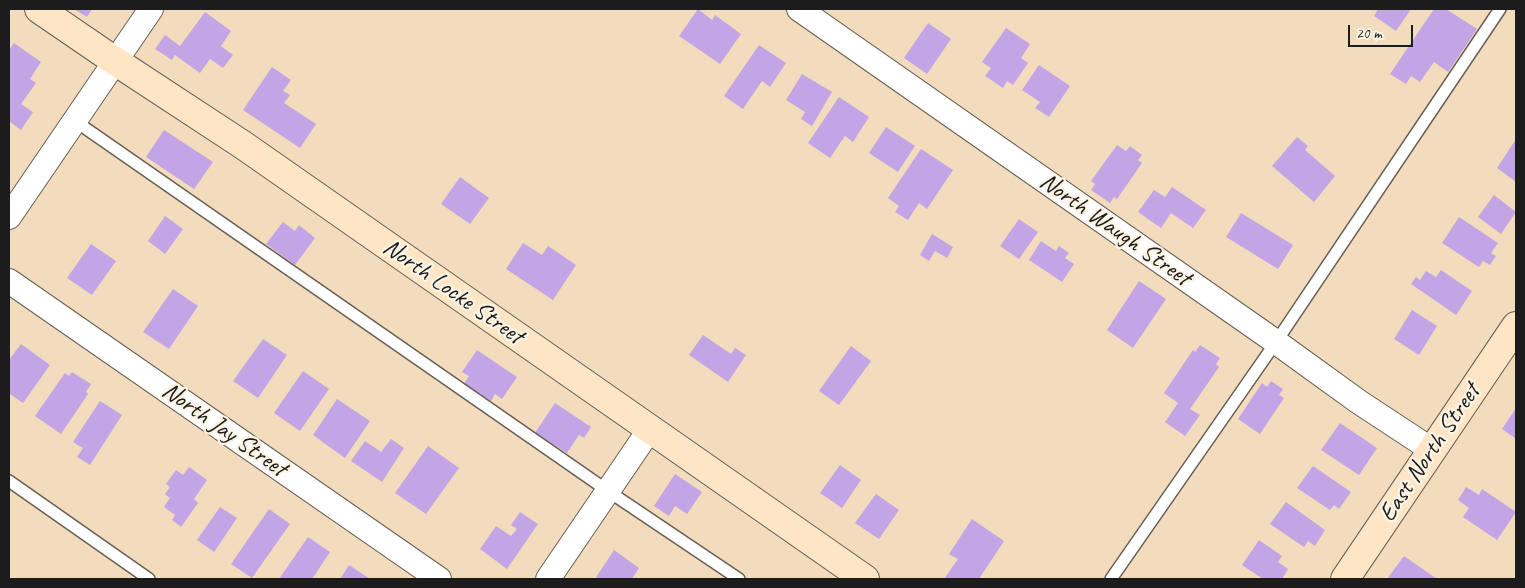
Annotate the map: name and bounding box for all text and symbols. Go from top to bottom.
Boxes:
scale bar [1350,15,1415,47]
text: 20 m [1356,24,1382,43]
street label: North Waugh Street [1034,167,1196,293]
street label: North Locke Street [377,233,529,351]
street label: North Jay Street [156,376,292,484]
street label: East North Street [1373,378,1487,528]

